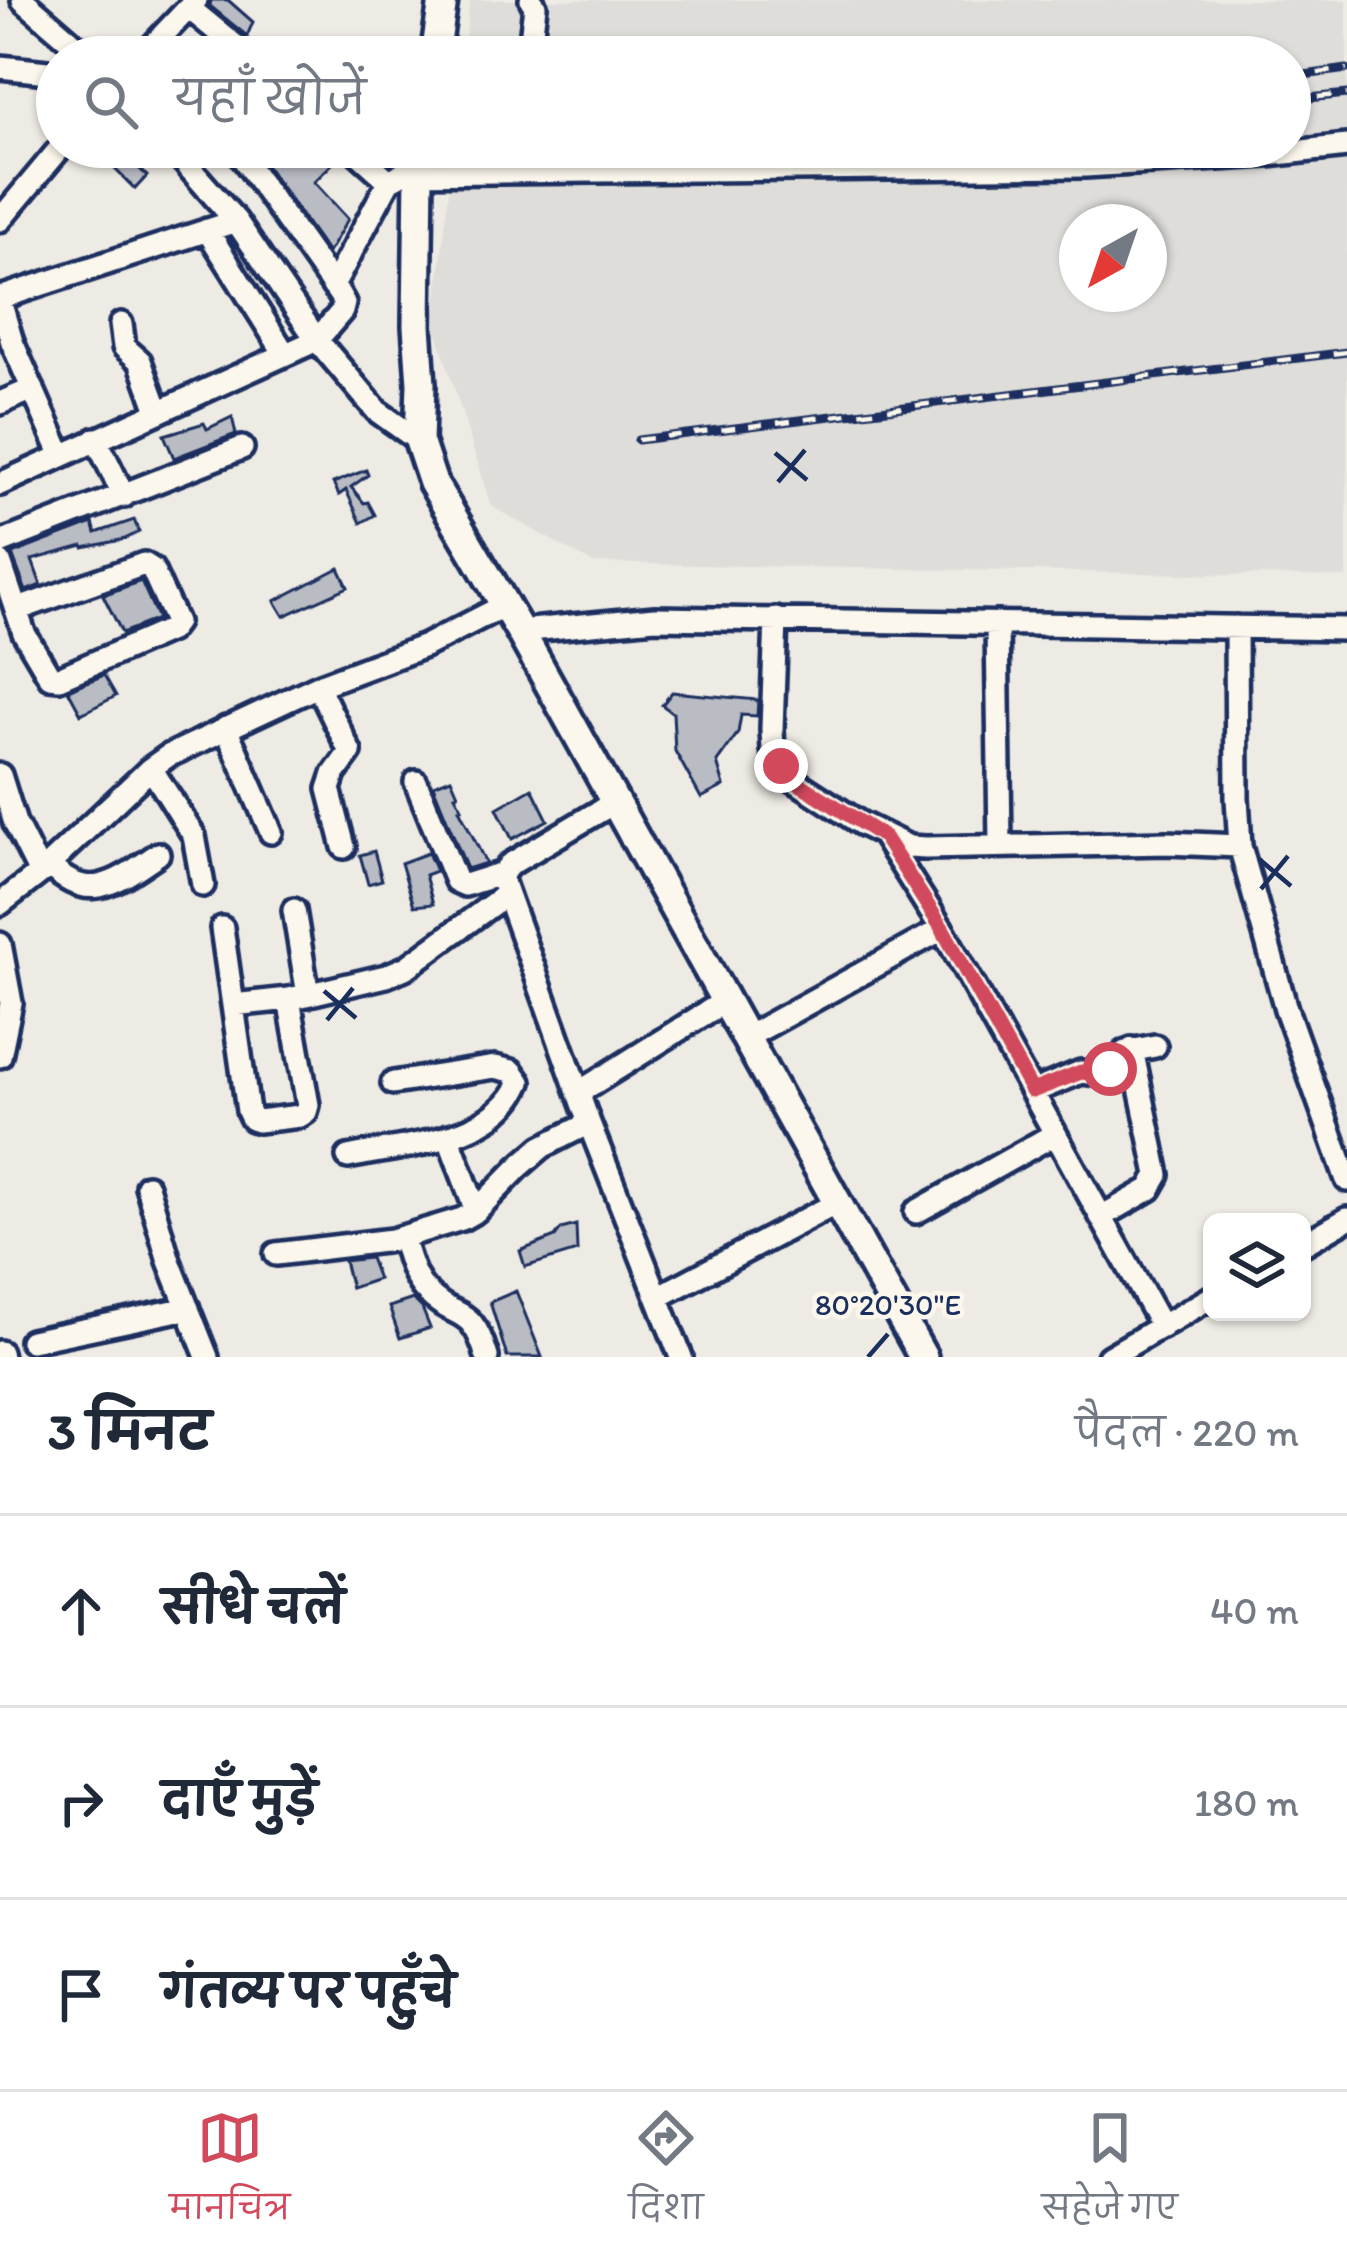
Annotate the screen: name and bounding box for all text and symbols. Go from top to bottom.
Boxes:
search box [36,36,1311,168]
icon: search [78,69,144,135]
text: यहाँ खोजें [174,71,366,125]
north arrow [1059,204,1167,312]
route end [754,739,808,793]
route start [1083,1042,1137,1096]
map controls [1203,1213,1311,1321]
button: layers [1203,1213,1311,1321]
text: 80°20'30"E [815,1286,961,1323]
text: 3 मिनट [48,1401,211,1462]
text: पैदल · 220 m [1075,1409,1299,1456]
icon: ahead [48,1578,114,1644]
text: सीधे चलें [162,1580,345,1634]
text: 40 m [1210,1587,1299,1634]
icon: right [48,1770,114,1836]
text: दाएँ मुड़ें [162,1772,317,1826]
text: 180 m [1194,1779,1299,1826]
icon: arrive [48,1962,114,2028]
text: गंतव्य पर पहुँचे [162,1964,456,2018]
tab: मानचित्र [169,2105,290,2244]
tab: दिशा [629,2105,703,2244]
tab: सहेजे गए [1042,2105,1178,2244]

